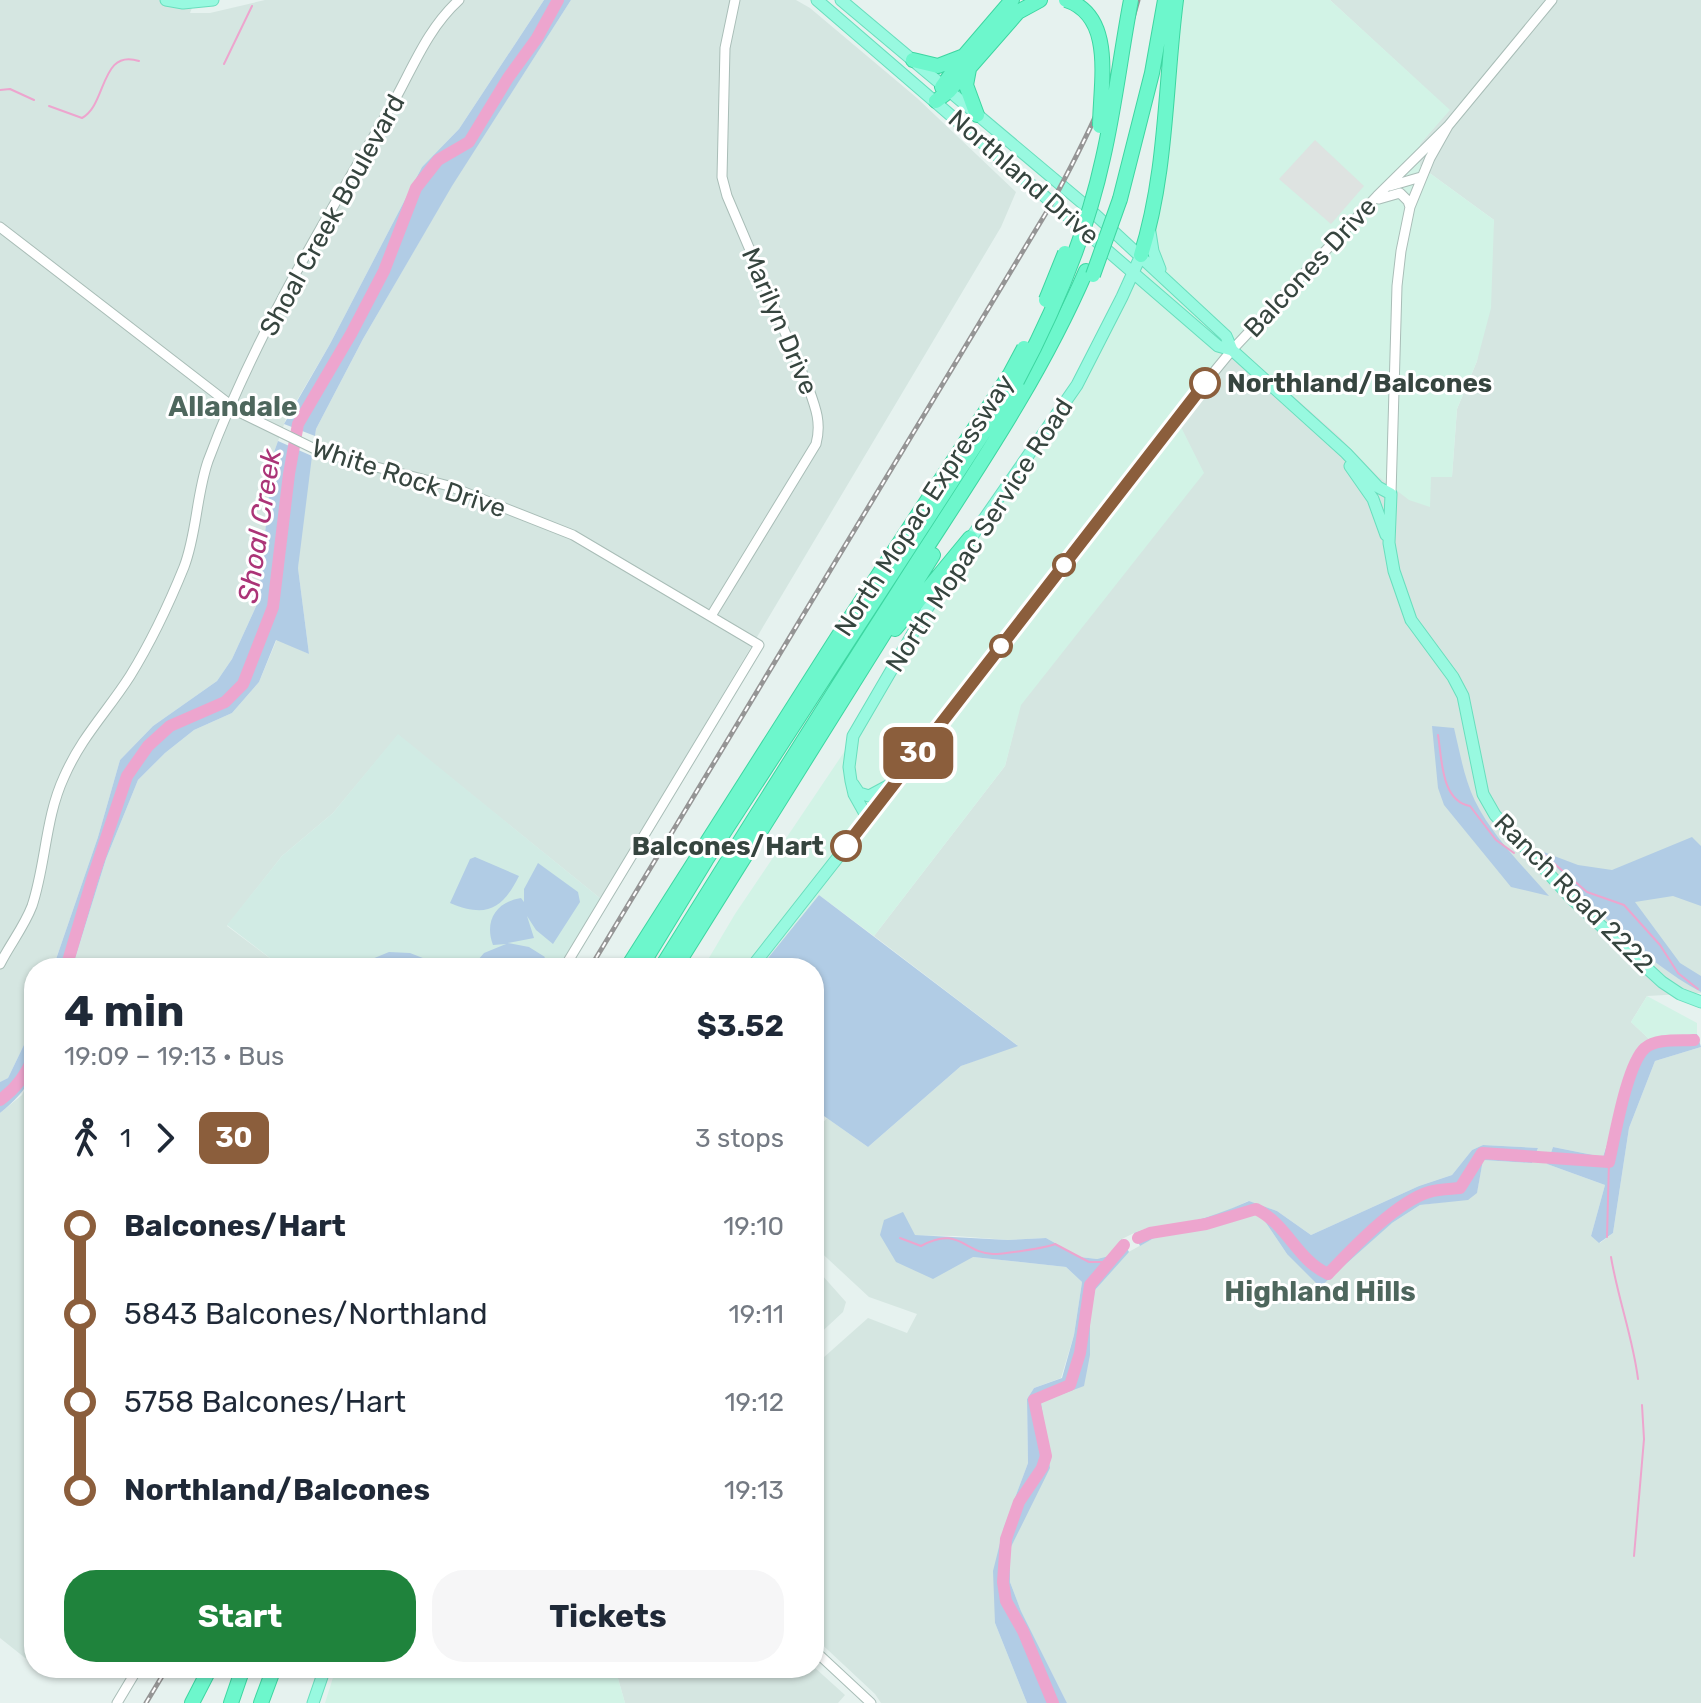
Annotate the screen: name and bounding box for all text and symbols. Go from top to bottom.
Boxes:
street label: Shoal Creek Boulevard [253,89,412,341]
street label: Northland Drive [942,103,1105,251]
street label: Balcones Drive [1238,191,1383,344]
street label: Marilyn Drive [735,243,824,399]
marker: Northland/Balcones [1190,368,1220,398]
place label: Northland/Balcones [1227,368,1492,399]
street label: North Mopac Expressway [828,369,1021,642]
district label: Allandale [168,390,298,423]
street label: North Mopac Service Road [879,393,1079,678]
street label: White Rock Drive [308,432,510,524]
water label: Shoal Creek [231,446,288,605]
unlabelled marker [1053,554,1075,576]
unlabelled marker [990,635,1012,657]
line badge: 30 [882,727,954,779]
text: 30 [899,736,937,769]
street label: Ranch Road 2222 [1487,807,1660,980]
place label: Balcones/Hart [632,831,824,862]
marker: Balcones/Hart [831,831,861,861]
text: 4 min [64,985,185,1037]
text: $3.52 [697,1008,784,1044]
text: 19:09 – 19:13 · Bus [64,1041,284,1072]
icon: walk [64,1116,108,1160]
icon: forward [143,1116,187,1160]
text: 30 [215,1121,253,1154]
text: 1 [120,1123,131,1154]
text: 3 stops [695,1123,784,1154]
text: Balcones/Hart [124,1208,346,1244]
text: 19:10 [723,1211,784,1242]
district label: Highland Hills [1224,1275,1416,1308]
text: 5843 Balcones/Northland [124,1296,488,1332]
text: 19:11 [729,1299,784,1330]
text: 5758 Balcones/Hart [124,1384,406,1420]
text: 19:12 [724,1387,784,1418]
text: Northland/Balcones [124,1472,430,1508]
text: 19:13 [724,1475,784,1506]
button: Start [64,1570,416,1662]
button: Tickets [432,1570,784,1662]

